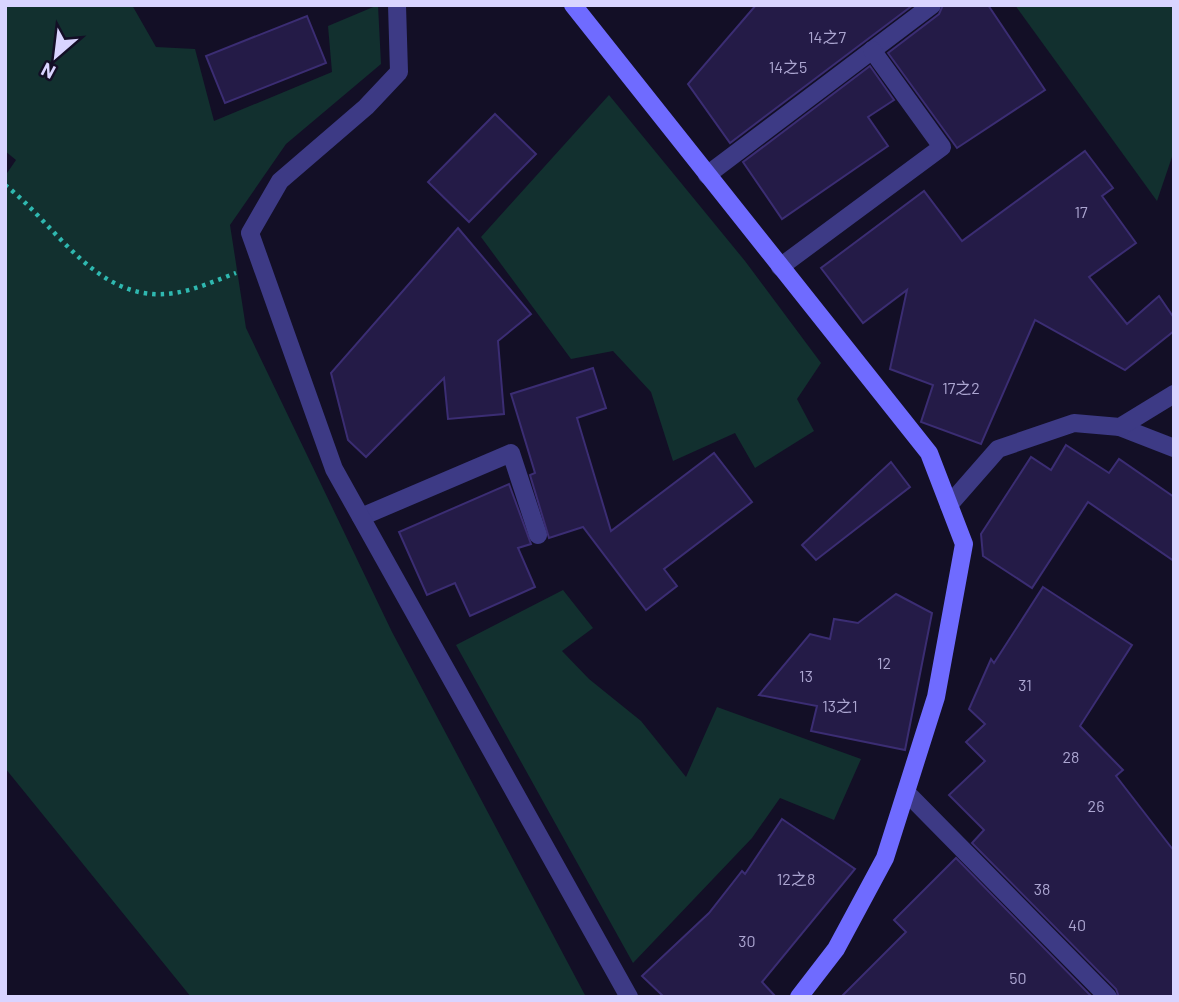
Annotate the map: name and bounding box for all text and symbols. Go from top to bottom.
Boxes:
north arrow [21,21,91,91]
house number: 14之7 [808,27,846,46]
house number: 14之5 [769,57,807,76]
text: N [37,58,59,85]
house number: 17 [1074,202,1088,221]
house number: 17之2 [942,378,980,397]
house number: 12 [877,653,891,672]
house number: 13 [799,666,813,685]
house number: 31 [1018,675,1032,694]
house number: 13之1 [822,696,858,715]
house number: 28 [1063,747,1079,766]
house number: 26 [1088,796,1104,815]
house number: 12之8 [777,869,815,888]
house number: 38 [1034,879,1050,898]
house number: 40 [1068,915,1086,934]
house number: 30 [738,931,756,950]
house number: 50 [1009,968,1027,987]

